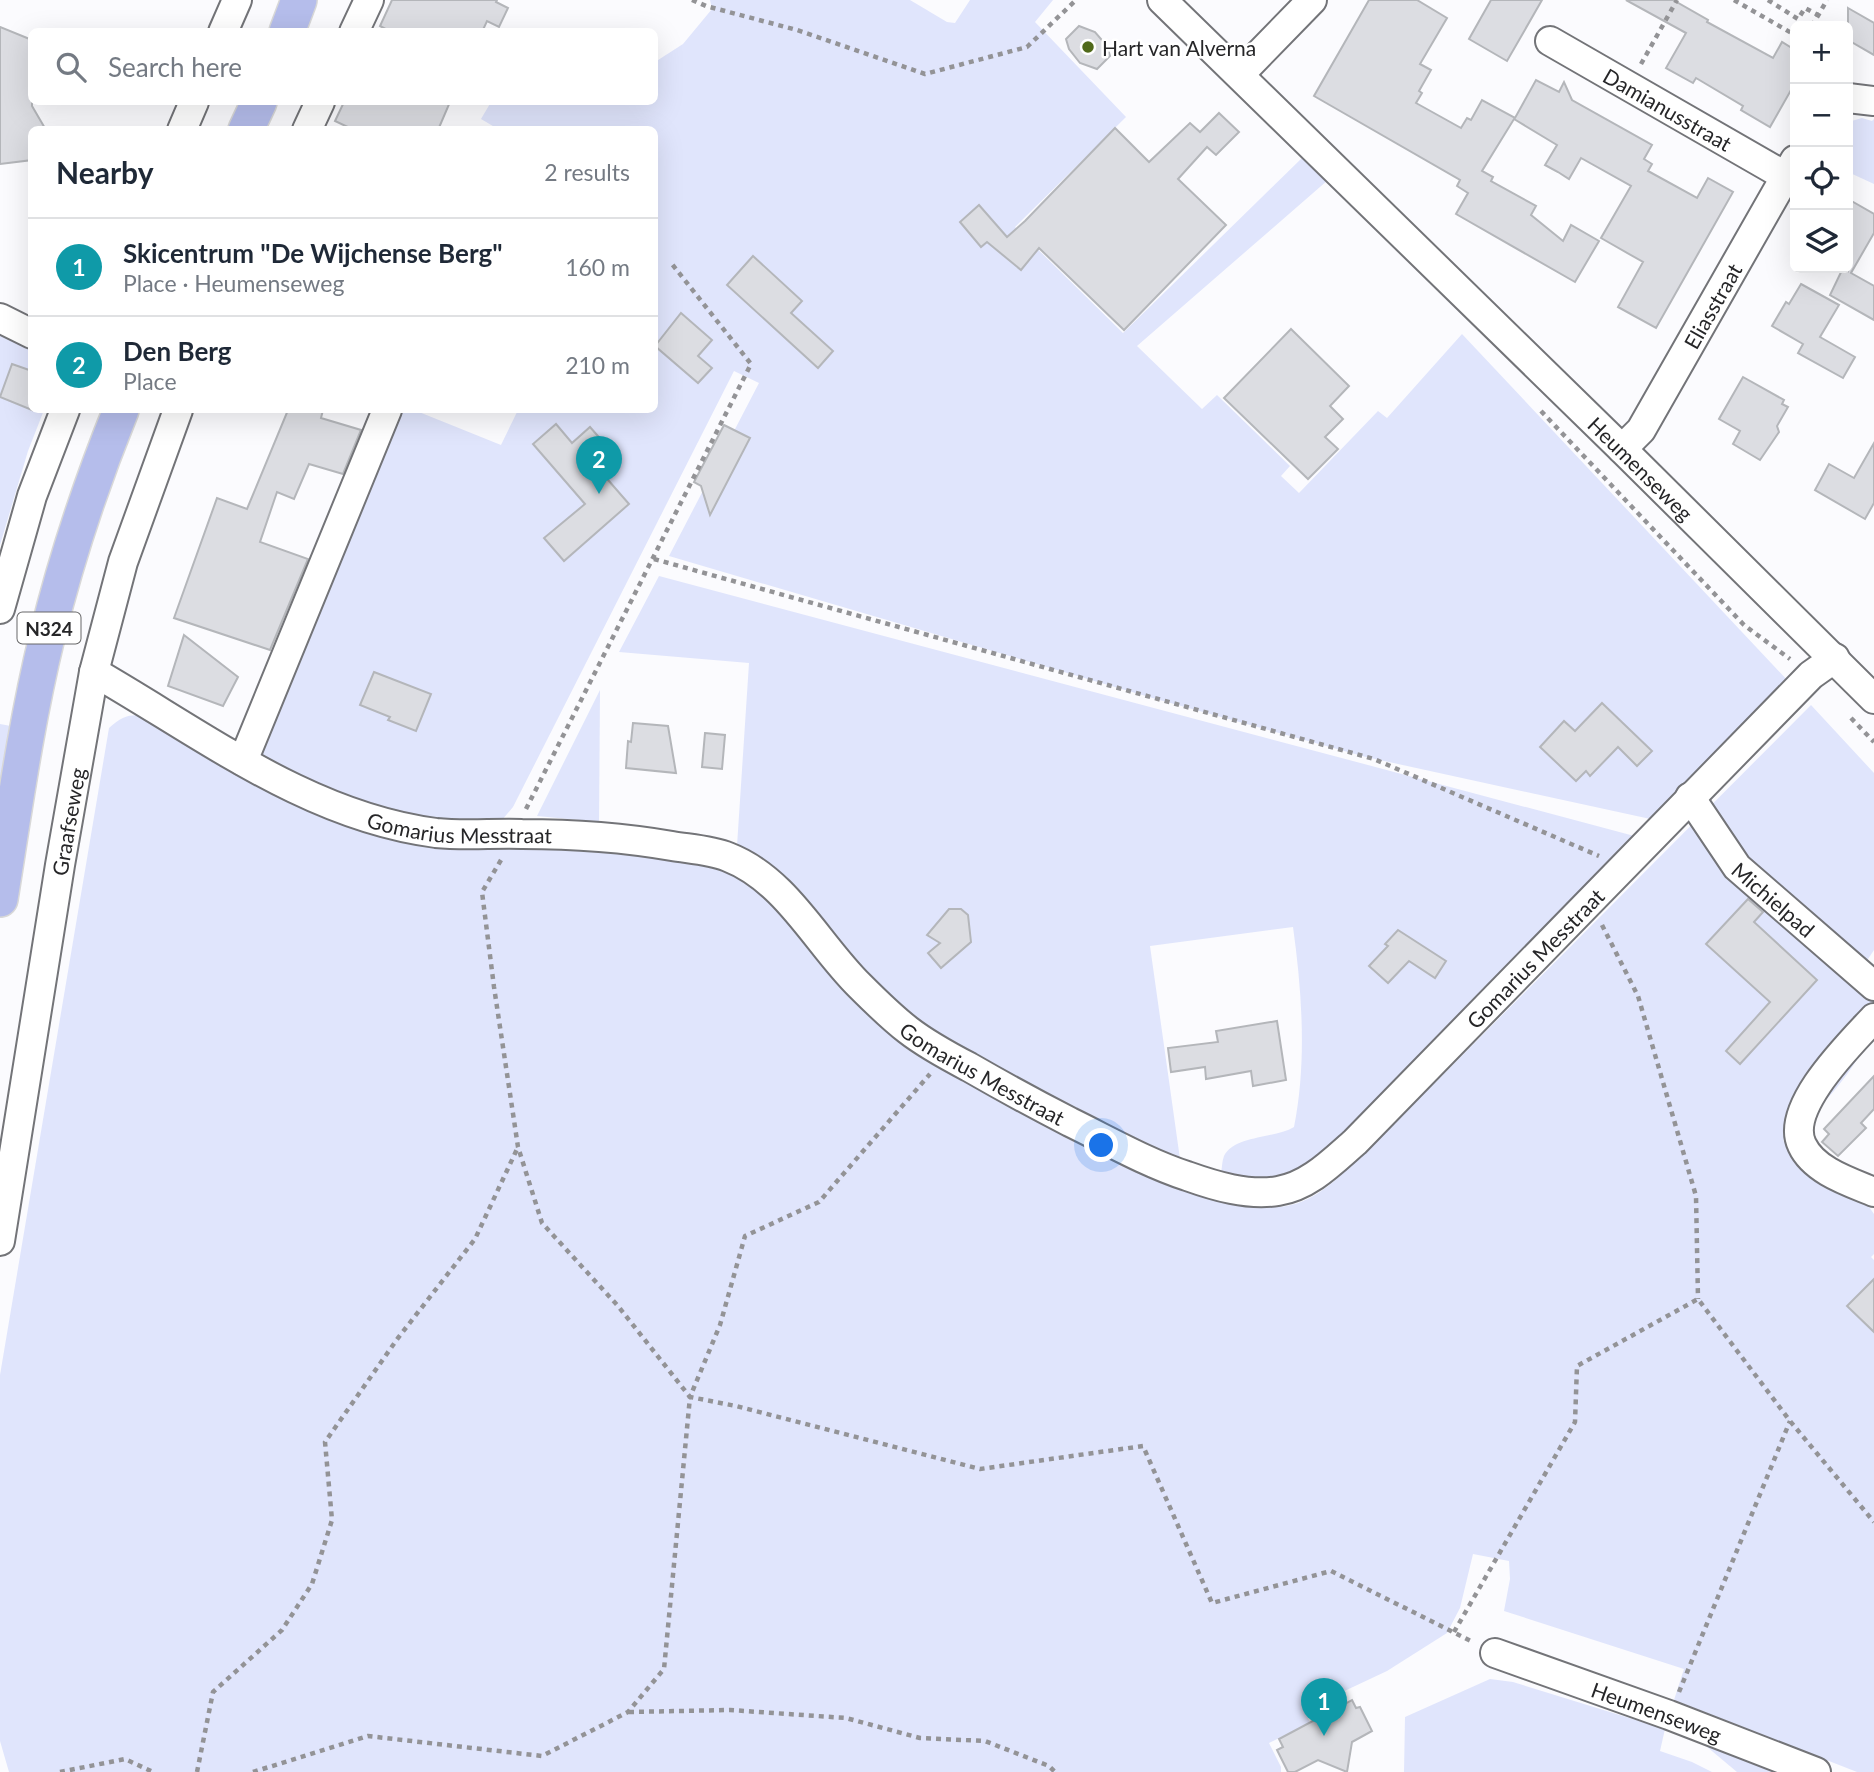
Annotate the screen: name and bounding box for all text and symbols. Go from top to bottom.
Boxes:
map controls [1790,21,1853,273]
button: + [1790,21,1853,84]
search box [28,28,658,105]
place label: Hart van Alverna [1102,35,1256,60]
marker: Hart van Alverna [1080,39,1096,55]
icon: search [52,48,90,86]
text: Search here [108,51,242,83]
street label: Damianusstraat [1599,62,1737,156]
button: − [1790,84,1853,147]
button: locate [1790,147,1853,210]
text: Nearby [56,154,154,190]
text: 2 results [544,158,630,186]
button: layers [1790,210,1853,273]
text: Skicentrum "De Wijchense Berg" [123,237,502,269]
text: 1 [72,253,86,281]
text: 160 m [565,253,630,281]
street label: Eliasstraat [1678,258,1746,353]
text: Place · Heumenseweg [123,269,344,297]
text: Den Berg [123,335,232,367]
text: 2 [72,351,86,379]
text: 210 m [565,351,630,379]
text: Place [123,367,177,395]
street label: Heumenseweg [1584,411,1699,525]
pin: 2 [576,436,622,494]
road number: N324 [18,612,80,643]
street label: Graafseweg [46,765,89,877]
street label: Gomarius Messtraat [364,806,553,847]
street label: Michielpad [1727,856,1820,942]
street label: Gomarius Messtraat [1461,882,1609,1033]
street label: Gomarius Messtraat [895,1016,1070,1130]
your location [1084,1128,1118,1162]
street label: Heumenseweg [1588,1676,1726,1747]
pin: 1 [1301,1678,1347,1736]

